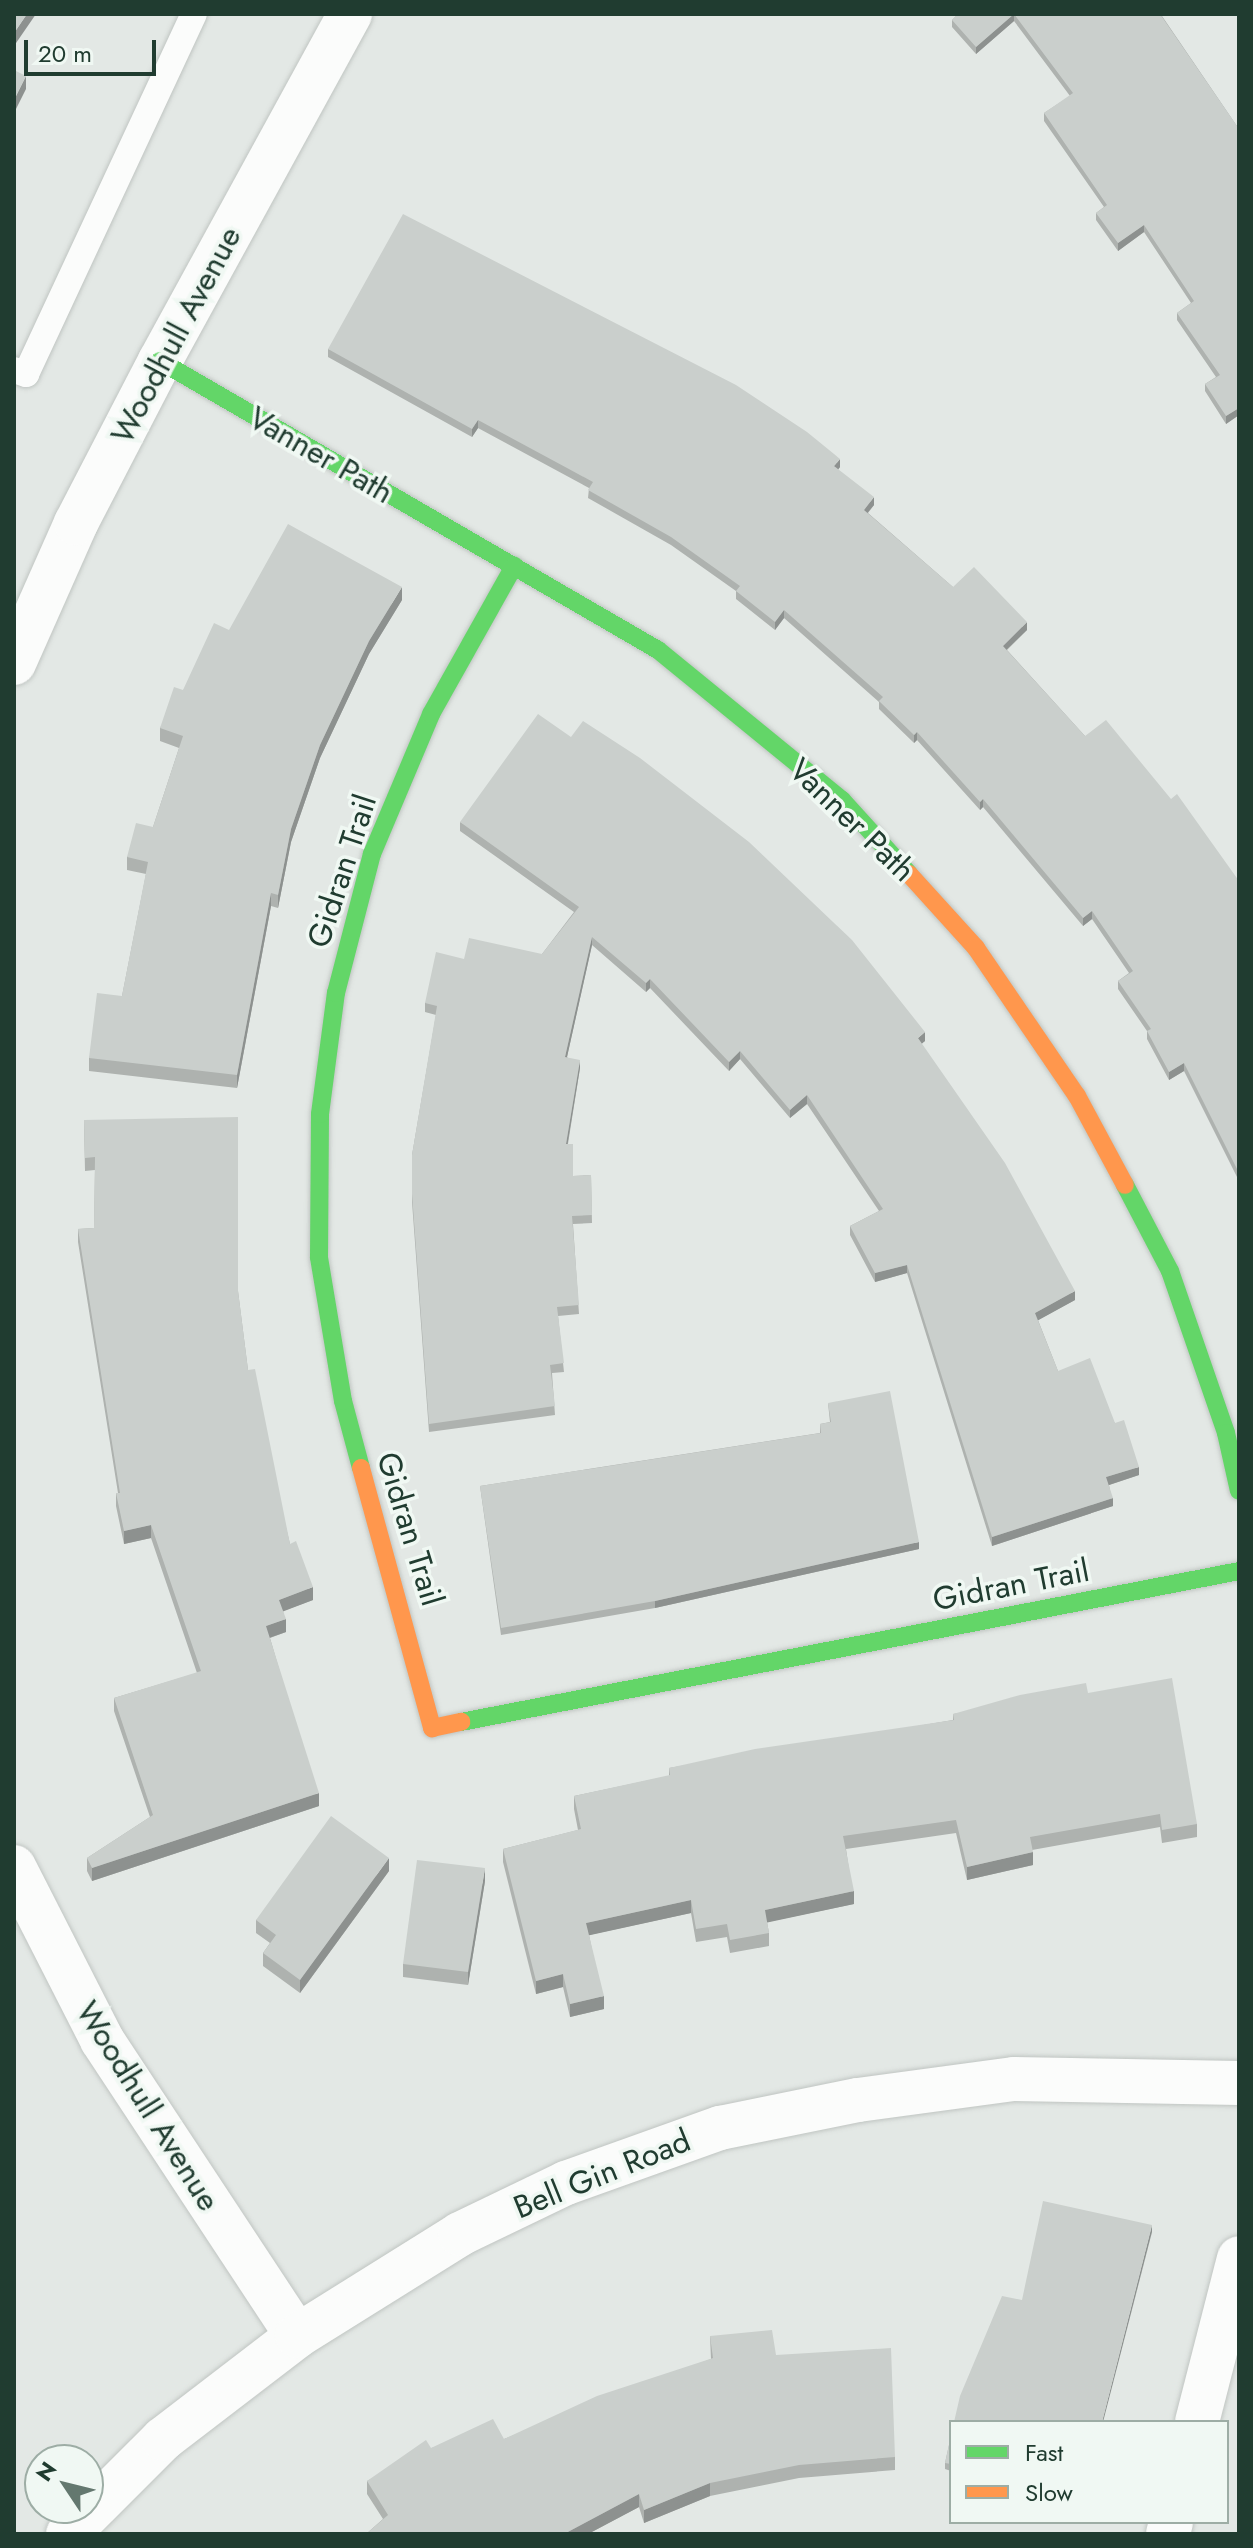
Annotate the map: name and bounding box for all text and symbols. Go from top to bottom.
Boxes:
scale bar [28,24,160,74]
text: 20 m [38,36,92,71]
street label: Woodhull Avenue [103,220,249,450]
street label: Vanner Path [242,398,400,512]
street label: Vanner Path [781,750,923,890]
street label: Gidran Trail [299,790,385,952]
street label: Gidran Trail [368,1448,452,1610]
street label: Gidran Trail [930,1551,1092,1619]
street label: Woodhull Avenue [68,1994,228,2218]
street label: Bell Gin Road [508,2121,696,2227]
legend [949,2420,1229,2524]
text: Fast [1025,2435,1063,2470]
north arrow [24,2444,104,2524]
text: N [28,2455,64,2488]
text: Slow [1025,2475,1073,2510]

